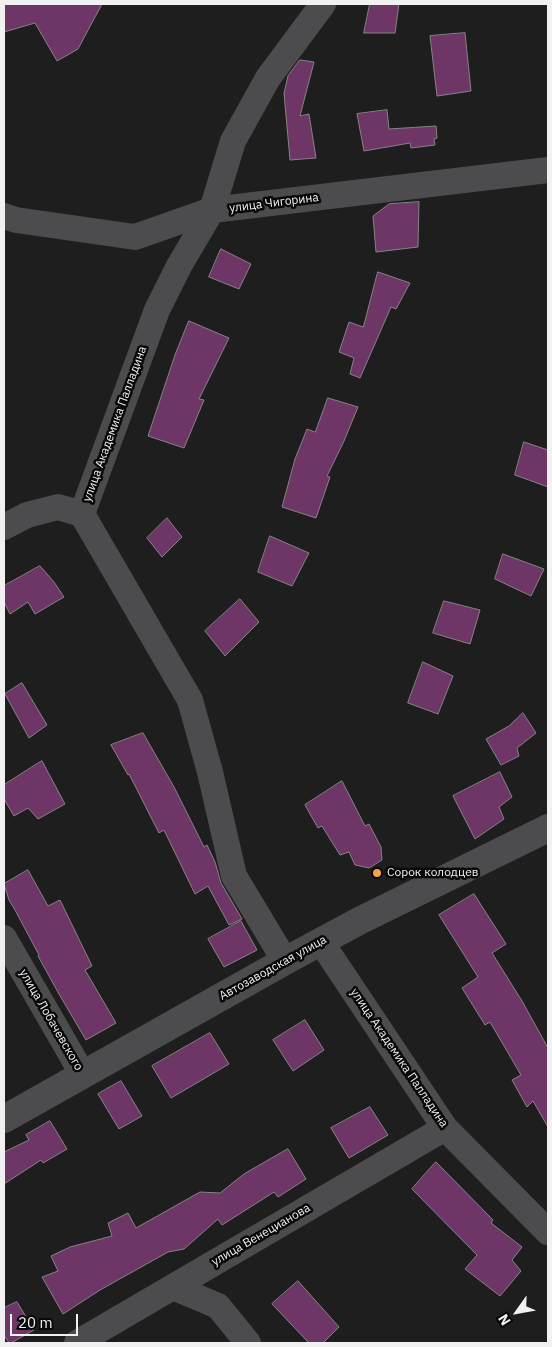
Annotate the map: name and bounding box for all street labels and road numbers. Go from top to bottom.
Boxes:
street label: улица Чигорина [228,190,320,216]
street label: улица Академика Палладина [80,344,150,504]
street label: Автозаводская улица [217,932,329,1004]
street label: улица Лобачевского [16,967,86,1073]
street label: улица Академика Палладина [347,986,451,1130]
street label: улица Венецианова [209,1201,313,1269]

